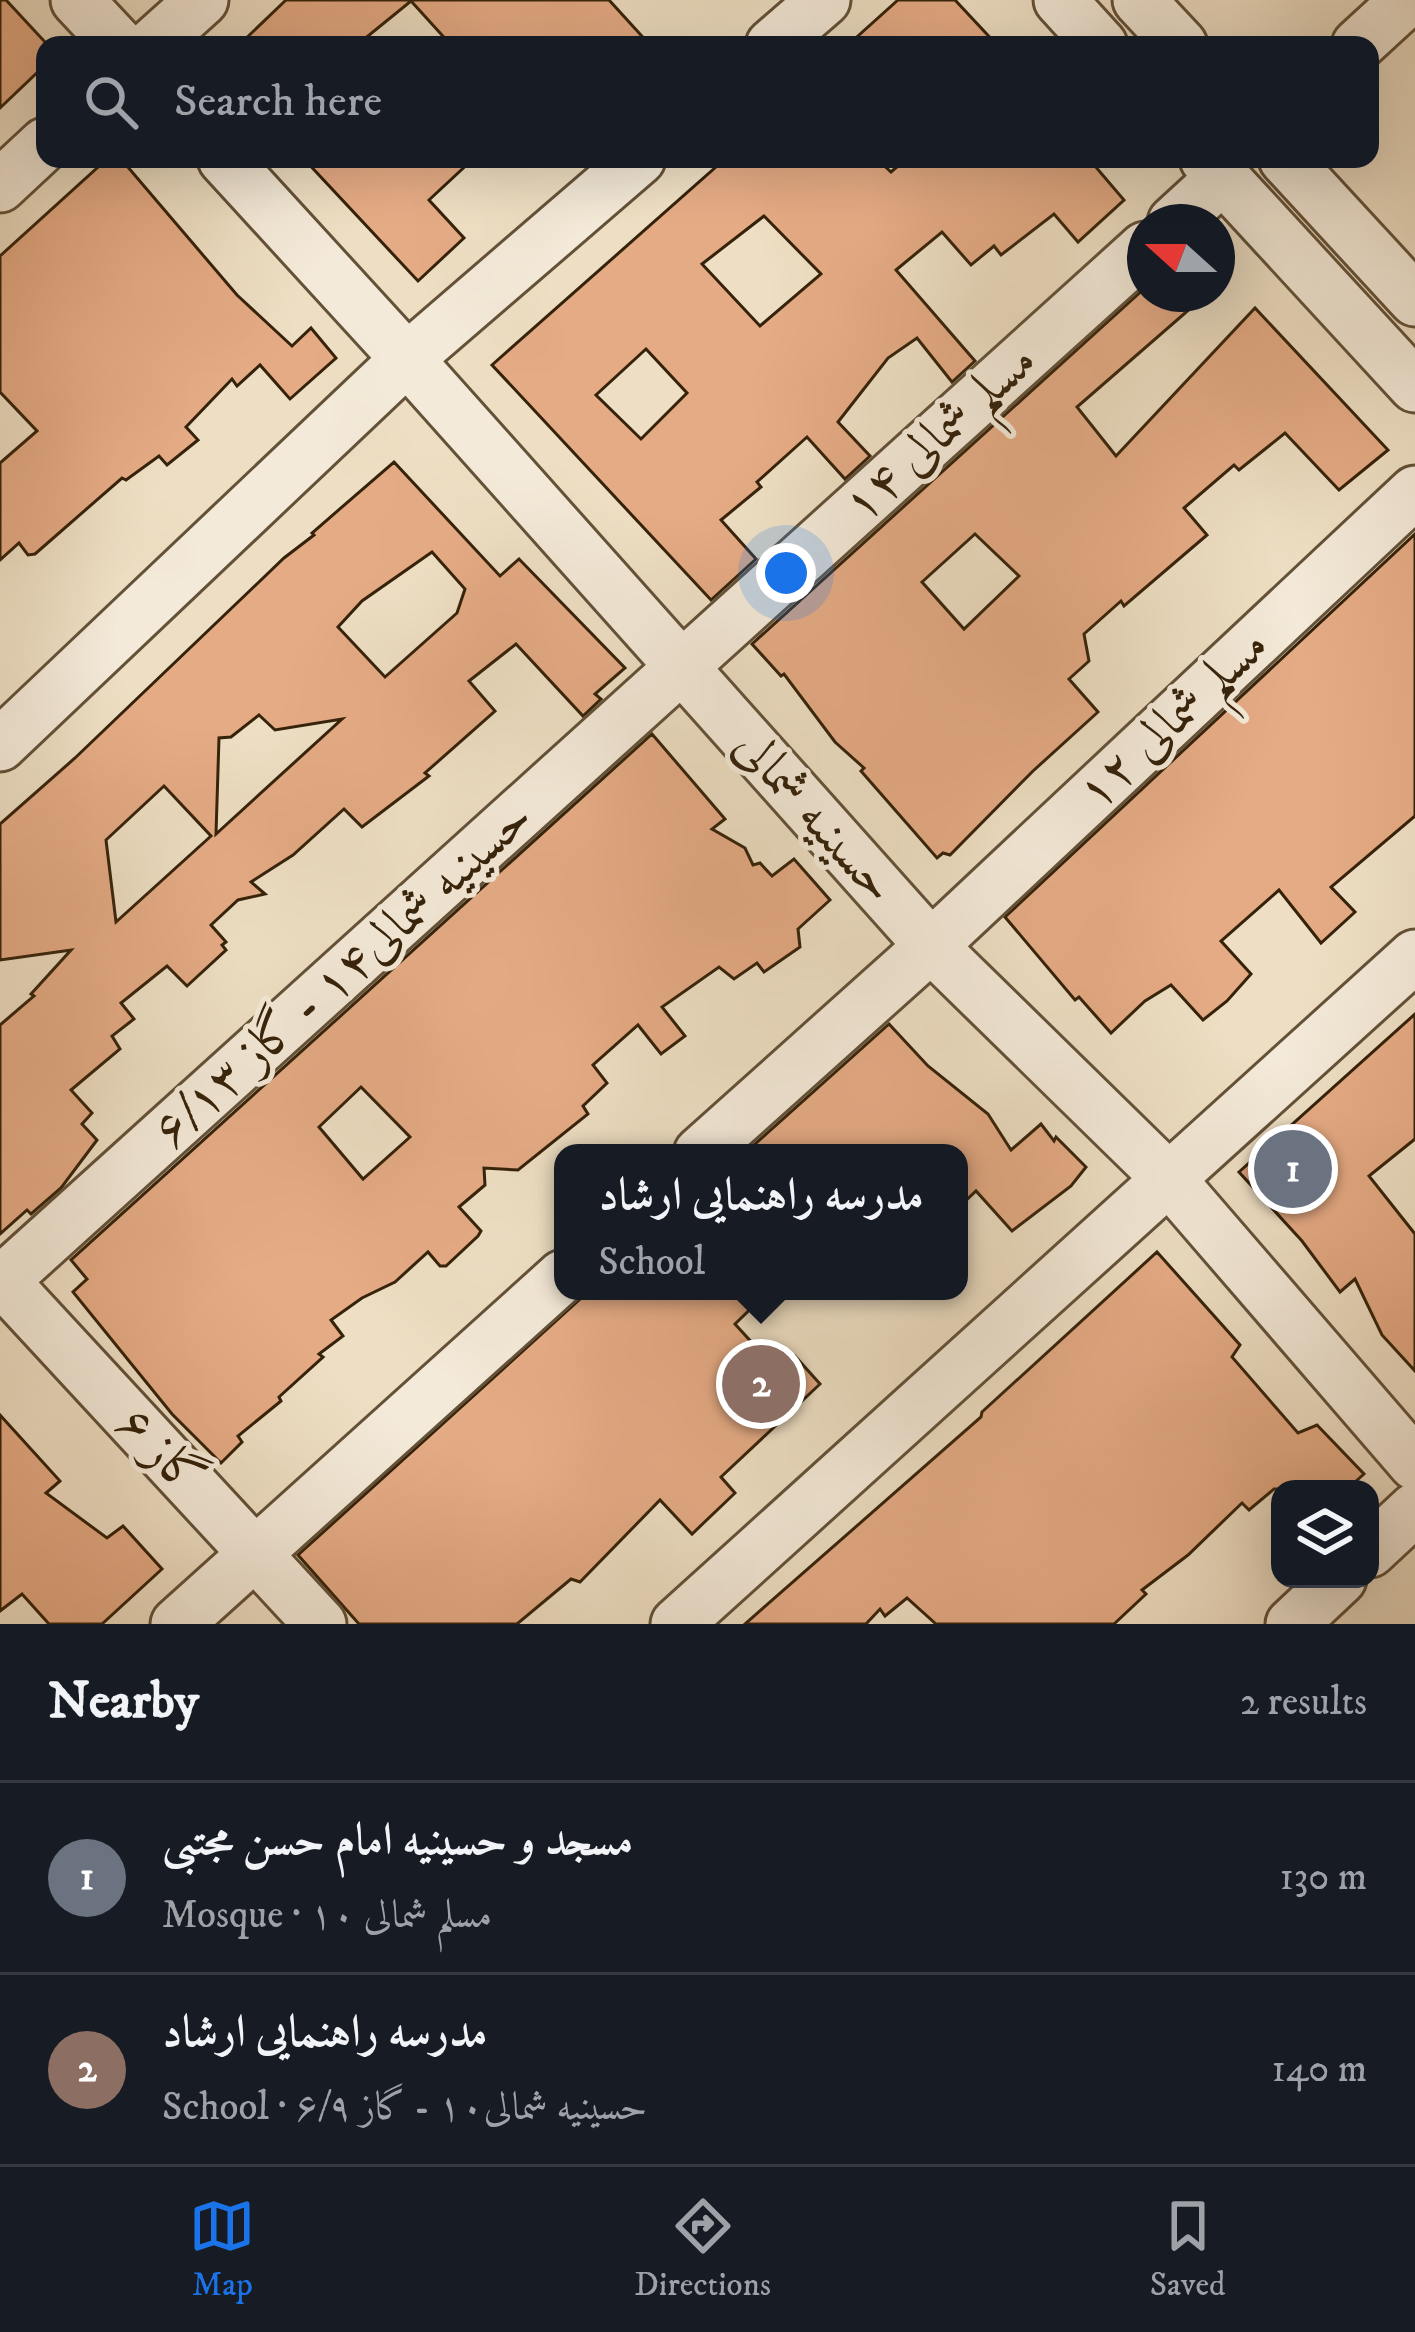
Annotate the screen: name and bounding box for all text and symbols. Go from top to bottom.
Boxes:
search box [36,36,1379,168]
icon: search [78,69,144,135]
text: Search here [174,74,382,130]
north arrow [1127,204,1235,312]
street label: مسلم شمالی ۱۴ [830,329,1062,549]
your location [756,543,816,603]
street label: مسلم شمالی ۱۲ [1064,614,1294,836]
street label: حسینیه شمالی [720,715,910,917]
street label: حسینیه شمالی۱۴ - گاز ۶/۱۳ [139,786,547,1162]
pin: 1 [1254,1124,1332,1214]
popup [554,1144,968,1300]
text: مدرسه راهنمایی ارشاد [598,1168,924,1224]
text: School [598,1238,705,1287]
pin: 2 [722,1339,800,1429]
street label: گاز ۶ [102,1392,218,1510]
map controls [1271,1480,1379,1588]
button: layers [1271,1480,1379,1588]
text: Nearby [48,1670,199,1734]
text: 2 results [1240,1678,1367,1727]
text: مسجد و حسینیه امام حسن مجتبی [162,1813,633,1869]
text: 1 [80,1853,94,1902]
text: 130 m [1279,1853,1367,1902]
text: Mosque · مسلم شمالی ۱۰ [162,1891,492,1940]
text: مدرسه راهنمایی ارشاد [162,2005,488,2061]
text: 2 [77,2045,97,2094]
text: 140 m [1272,2045,1367,2094]
text: School · حسینیه شمالی۱۰ - گاز ۶/۹ [162,2083,647,2132]
tab: Map [189,2193,255,2306]
tab: Directions [634,2193,771,2306]
tab: Saved [1150,2193,1226,2306]

